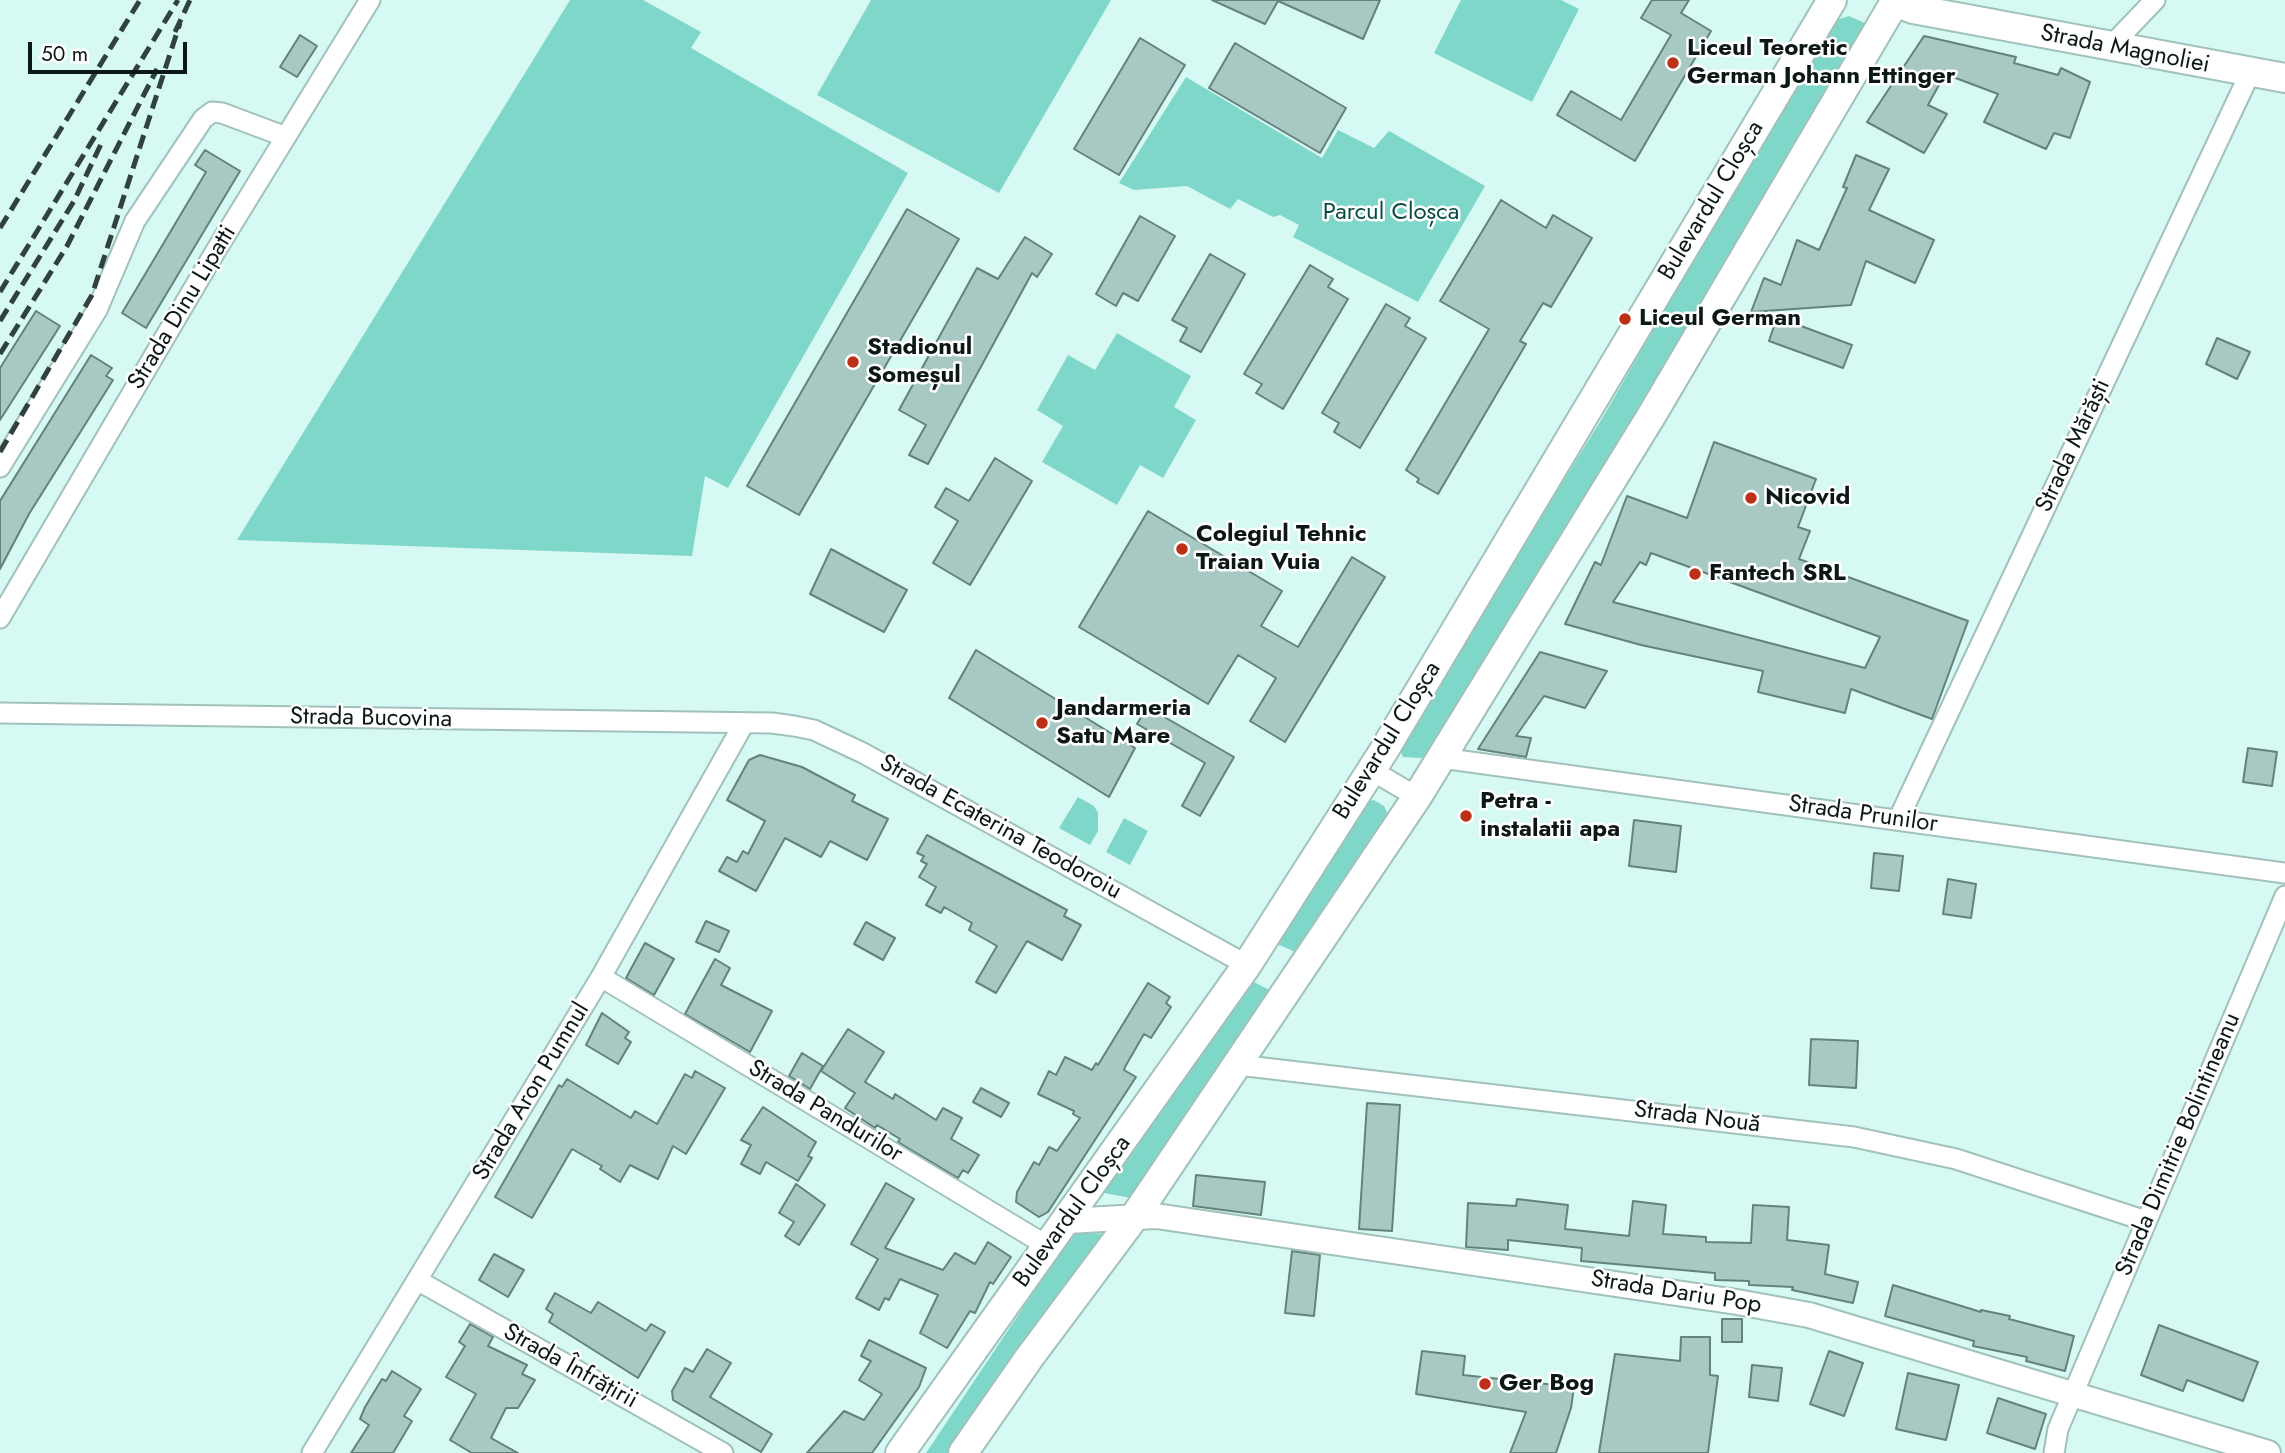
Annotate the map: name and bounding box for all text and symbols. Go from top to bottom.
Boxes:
street label: Strada Magnoliei [2038,19,2212,81]
scale bar [32,28,191,72]
place label: Liceul Teoretic German Johann Ettinger [1687,35,1956,91]
text: 50 m [41,39,88,69]
marker: Liceul Teoretic German Johann Ettinger [1665,55,1681,71]
street label: Bulevardul Cloșca [1653,116,1771,286]
park label: Parcul Cloșca [1323,199,1459,227]
street label: Strada Dinu Lipatti [123,221,243,395]
place label: Liceul German [1639,305,1801,333]
marker: Liceul German [1617,311,1633,327]
place label: Stadionul Someșul [867,334,972,390]
marker: Stadionul Someșul [845,354,861,370]
street label: Strada Mărăști [2031,375,2117,517]
place label: Nicovid [1765,484,1850,512]
marker: Nicovid [1743,490,1759,506]
place label: Colegiul Tehnic Traian Vuia [1196,521,1367,577]
marker: Colegiul Tehnic Traian Vuia [1174,541,1190,557]
place label: Fantech SRL [1709,560,1846,588]
marker: Fantech SRL [1687,566,1703,582]
street label: Bulevardul Cloșca [1328,657,1448,825]
place label: Jandarmeria Satu Mare [1056,695,1191,751]
street label: Strada Bucovina [290,703,452,735]
marker: Jandarmeria Satu Mare [1034,715,1050,731]
street label: Strada Ecaterina Teodoroiu [874,749,1126,907]
place label: Petra - instalatii apa [1480,788,1620,844]
street label: Strada Prunilor [1787,790,1939,840]
marker: Petra - instalatii apa [1458,808,1474,824]
street label: Strada Aron Pumnul [468,998,596,1186]
street label: Strada Dimitrie Bolintineanu [2110,1009,2248,1281]
street label: Strada Pandurilor [742,1055,908,1169]
street label: Strada Nouă [1632,1096,1762,1140]
street label: Bulevardul Cloșca [1008,1130,1138,1294]
street label: Strada Dariu Pop [1589,1265,1763,1321]
street label: Strada Înfrățirii [498,1318,642,1416]
place label: Ger Bog [1499,1370,1594,1398]
marker: Ger Bog [1477,1376,1493,1392]

